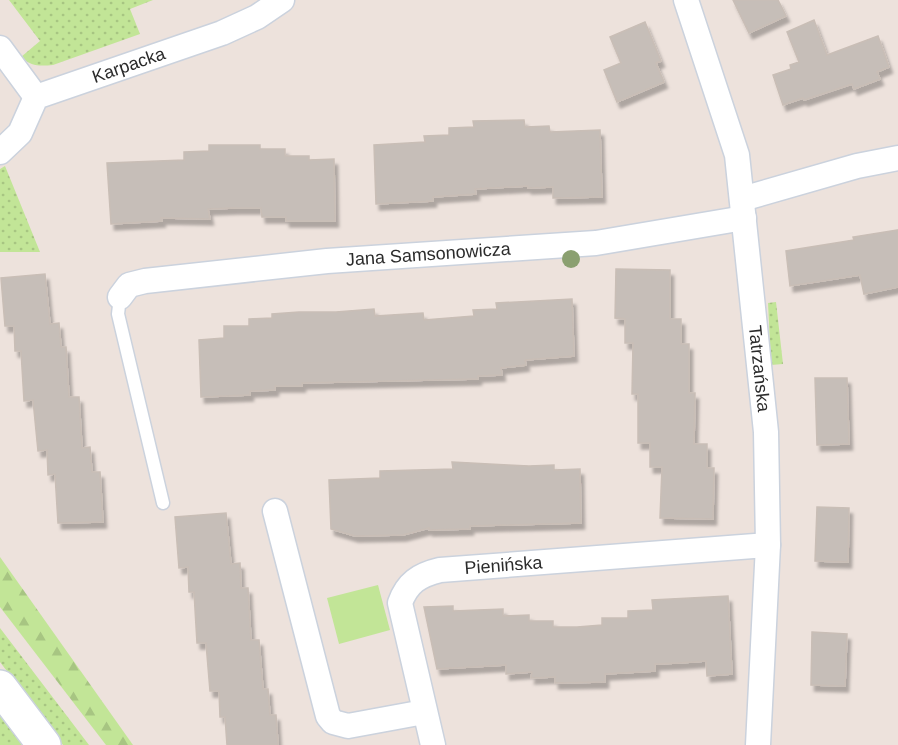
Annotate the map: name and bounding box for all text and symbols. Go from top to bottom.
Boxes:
street label: Karpacka [89,43,169,87]
street label: Jana Samsonowicza [345,239,512,270]
street label: Tatrzańska [745,324,774,414]
street label: Pienińska [464,552,544,578]

